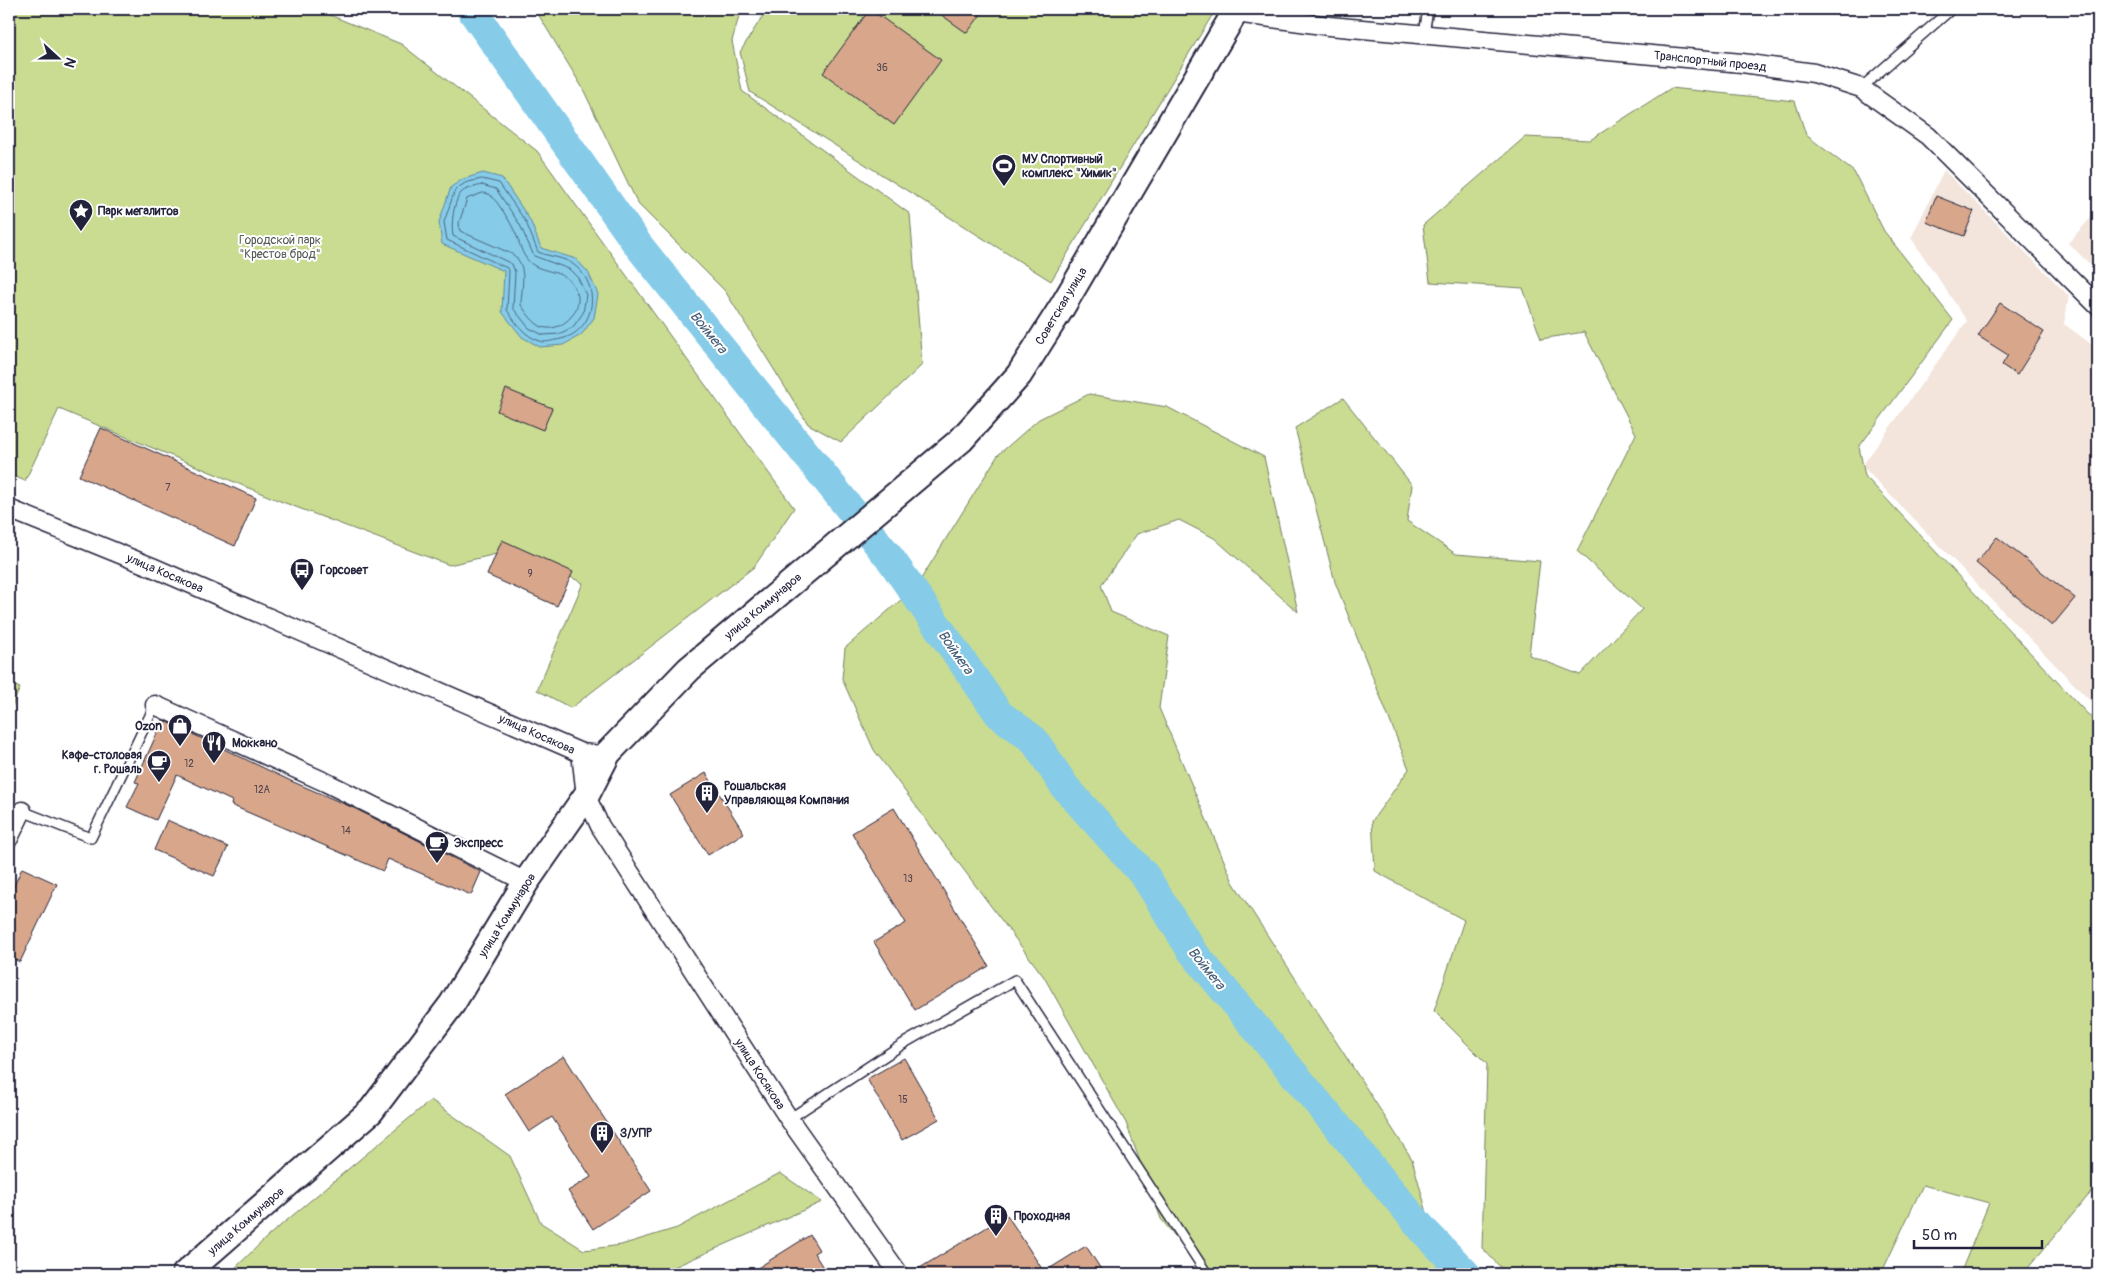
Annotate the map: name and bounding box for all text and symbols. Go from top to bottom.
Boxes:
north arrow [32,32,82,82]
street label: Транспортный проезд [1653,48,1768,75]
text: N [60,55,79,70]
house number: 36 [876,62,888,74]
place label: МУ Спортивный комплекс "Химик" [1022,152,1117,181]
sports icon: МУ Спортивный комплекс "Химик" [991,153,1017,187]
place icon: Парк мегалитов [68,198,94,232]
place label: Парк мегалитов [98,204,179,219]
park label: Городской парк "Крестов брод" [239,233,321,262]
street label: Советская улица [1032,264,1091,348]
water label: Воймега [686,308,732,358]
house number: 7 [165,482,171,494]
street label: улица Косякова [123,550,206,596]
bus stop icon: Горсовет [289,557,315,591]
place label: Горсовет [320,563,369,578]
house number: 9 [527,568,533,580]
street label: улица Коммунаров [721,570,805,644]
water label: Воймега [934,627,978,679]
street label: улица Косякова [496,711,578,758]
shop icon: Ozon [167,713,193,747]
place label: Ozon [135,719,162,734]
restaurant icon: Моккано [201,730,227,764]
place label: Моккано [232,736,278,751]
place label: Кафе-столовая г. Рошаль [62,748,142,777]
cafe icon: Кафе-столовая г. Рошаль [146,749,172,783]
house number: 12 [184,758,194,770]
place label: Рошальская Управляющая Компания [724,779,850,808]
building icon: Рошальская Управляющая Компания [694,780,720,814]
house number: 12А [254,784,271,796]
house number: 14 [341,825,351,837]
cafe icon: Экспресс [424,830,450,864]
place label: Экспресс [454,836,503,851]
street label: улица Коммунаров [475,870,539,961]
house number: 13 [903,873,913,885]
water label: Воймега [1184,944,1230,994]
street label: улица Косякова [731,1035,788,1113]
house number: 15 [898,1094,908,1106]
building icon: З/УПР [589,1120,615,1154]
place label: З/УПР [620,1126,653,1141]
street label: улица Коммунаров [204,1184,288,1259]
building icon: Проходная [983,1203,1009,1237]
place label: Проходная [1014,1209,1071,1224]
scale bar [1914,1218,2042,1250]
text: 50 m [1922,1226,1957,1245]

